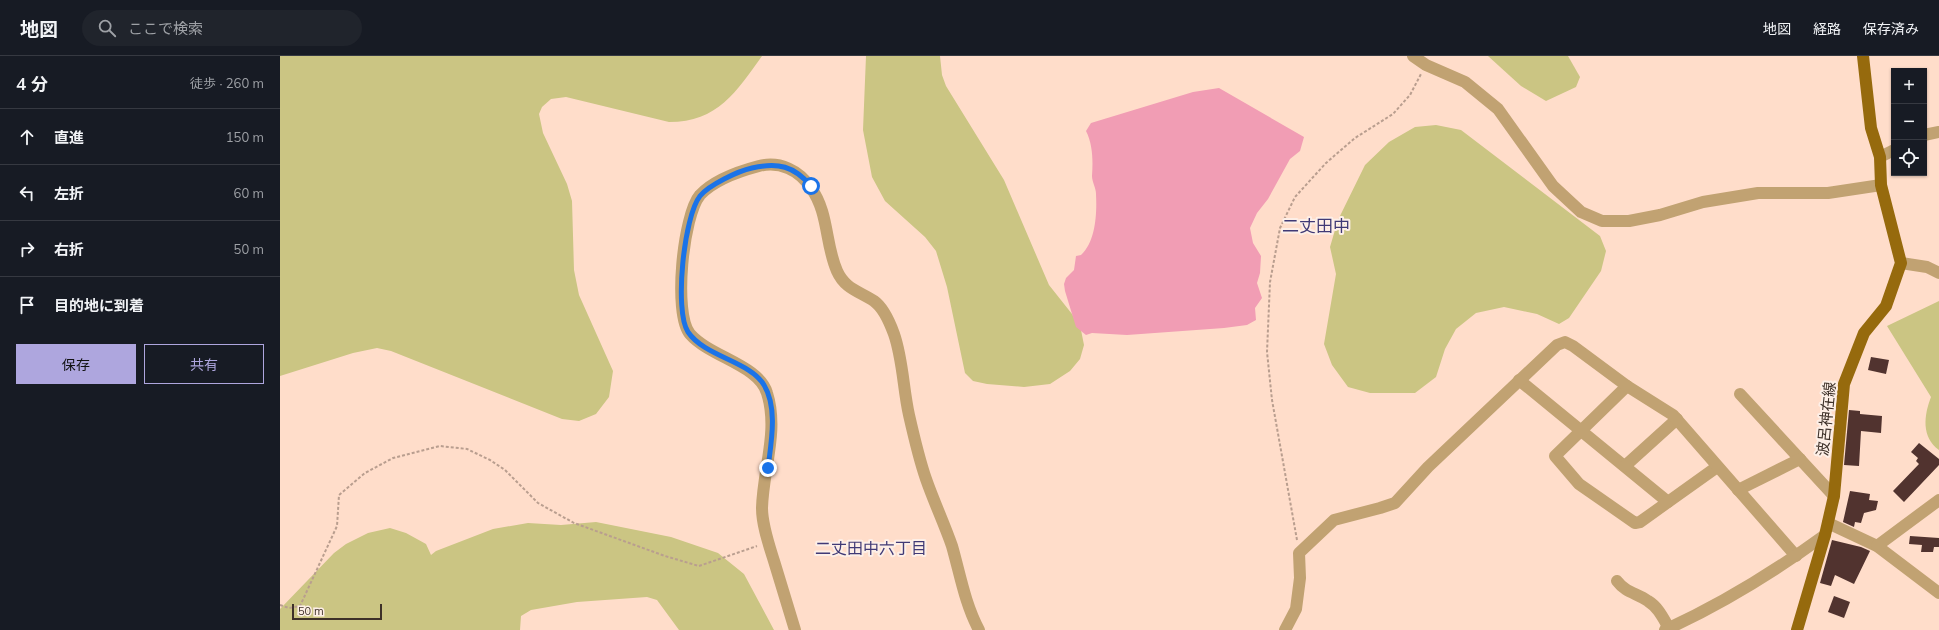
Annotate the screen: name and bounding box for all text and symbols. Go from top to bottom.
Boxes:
search box [82,10,362,46]
text: 地図 [20,17,58,41]
icon: search [96,17,118,39]
text: ここで検索 [128,19,203,38]
text: 地図 [1763,20,1791,38]
text: 経路 [1813,20,1841,38]
text: 保存済み [1863,20,1919,38]
map controls [1891,68,1927,176]
button: + [1891,68,1927,104]
text: 4 分 [16,73,48,94]
text: 徒歩 · 260 m [190,75,264,91]
button: − [1891,104,1927,140]
icon: ahead [16,126,38,148]
text: 直進 [54,128,84,147]
text: 150 m [226,129,264,145]
button: locate [1891,140,1927,176]
route start [802,177,820,195]
icon: left [16,182,38,204]
text: 左折 [54,184,84,203]
text: 60 m [234,185,264,201]
district label: 二丈田中 [1282,215,1350,236]
icon: right [16,238,38,260]
text: 右折 [54,240,84,259]
text: 50 m [234,241,264,257]
icon: arrive [16,294,38,316]
text: 目的地に到着 [54,296,144,315]
button: 保存 [16,344,136,384]
button: 共有 [144,344,264,384]
street label: 波呂神在線 [1813,381,1839,457]
route end [759,459,777,477]
district label: 二丈田中六丁目 [815,538,927,558]
scale bar [292,602,382,621]
text: 50 m [298,604,324,618]

